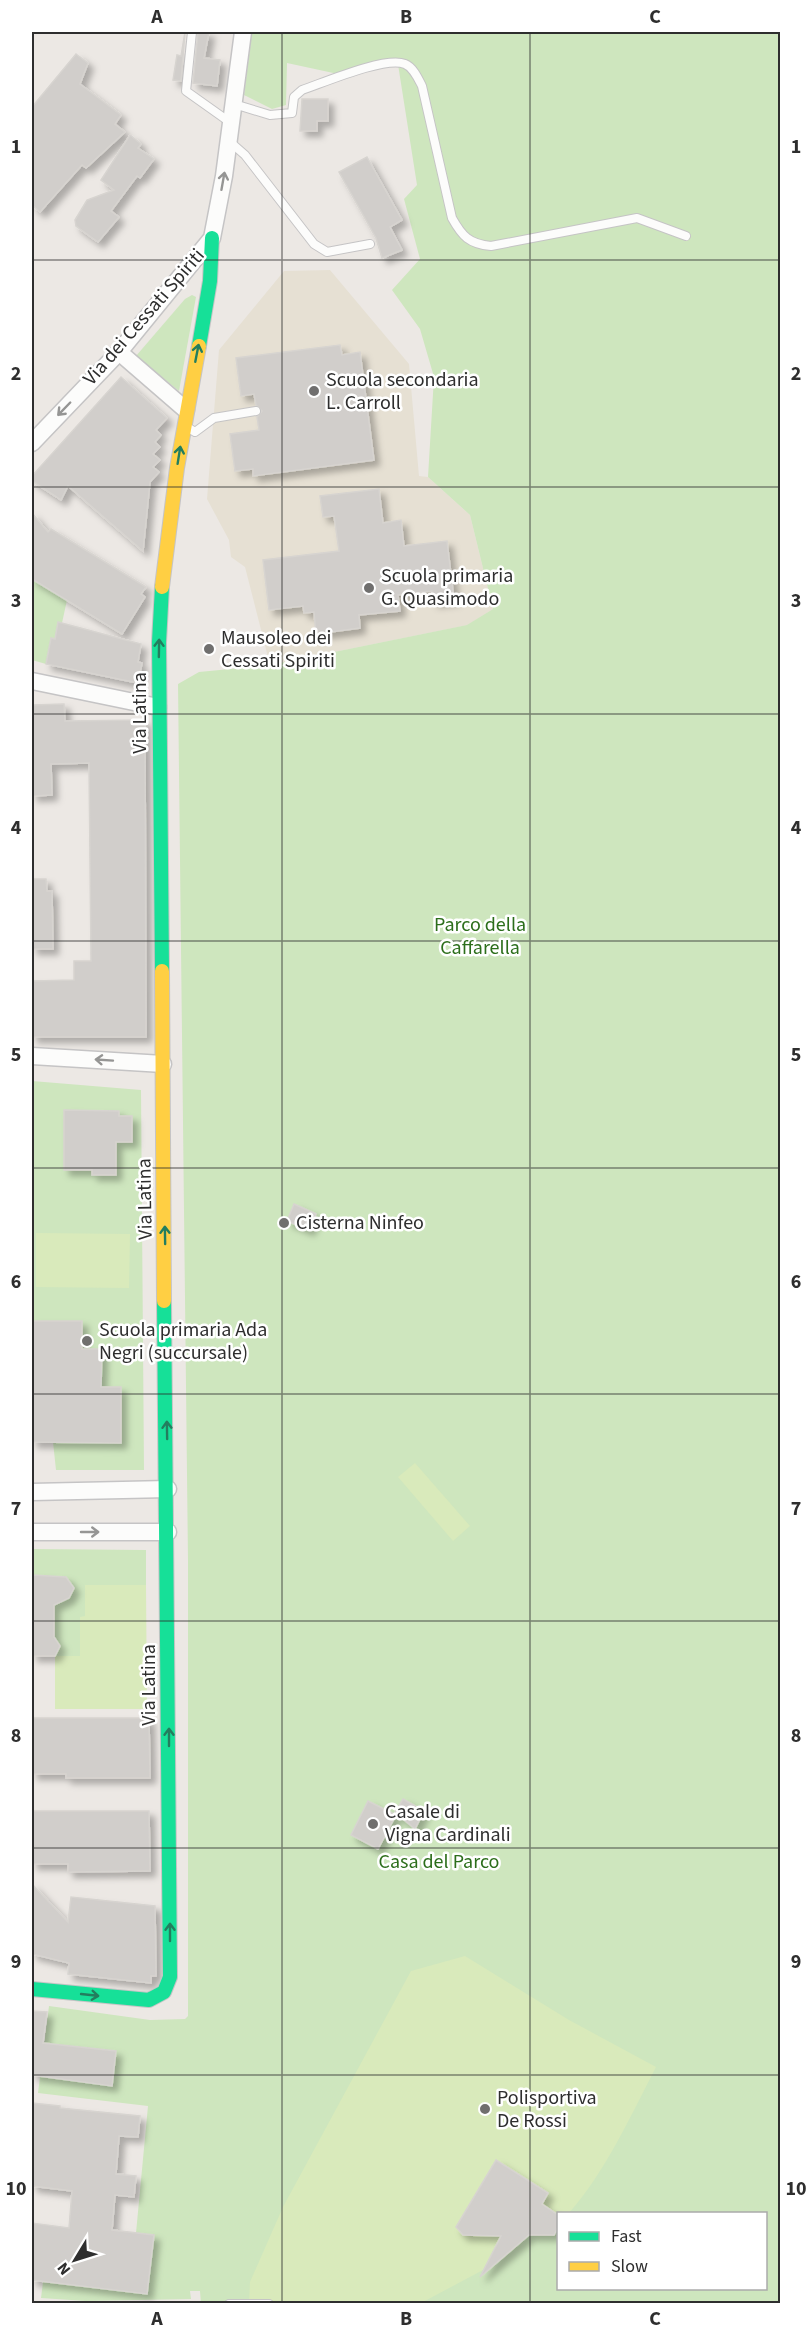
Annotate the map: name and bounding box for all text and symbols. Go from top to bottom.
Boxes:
text: A [150,3,163,31]
text: B [400,3,412,31]
text: C [649,3,661,31]
text: 1 [11,133,21,161]
text: 1 [791,133,801,161]
one-way arrow [218,171,229,191]
street label: Via dei Cessati Spiriti [77,243,211,391]
one-way arrow [192,343,203,363]
text: 2 [11,360,21,388]
text: 2 [791,360,801,388]
place label: Scuola secondaria L. Carroll [326,366,479,417]
marker: Scuola secondaria L. Carroll [307,384,321,398]
one-way arrow [57,401,71,416]
one-way arrow [174,445,185,465]
place label: Scuola primaria G. Quasimodo [381,562,513,613]
marker: Scuola primaria G. Quasimodo [362,581,376,595]
text: 3 [11,587,21,615]
text: 3 [791,587,801,615]
place label: Mausoleo dei Cessati Spiriti [221,624,335,675]
one-way arrow [153,639,165,659]
marker: Mausoleo dei Cessati Spiriti [202,642,216,656]
street label: Via Latina [126,672,154,754]
text: 4 [11,814,22,842]
text: 4 [791,814,802,842]
park label: Parco della Caffarella [434,911,526,962]
text: 5 [11,1041,21,1069]
text: 5 [791,1041,801,1069]
one-way arrow [95,1055,115,1066]
street label: Via Latina [130,1158,160,1240]
place label: Cisterna Ninfeo [296,1209,424,1237]
marker: Cisterna Ninfeo [277,1216,291,1230]
one-way arrow [159,1226,171,1246]
text: 6 [11,1268,21,1296]
text: 6 [791,1268,801,1296]
place label: Scuola primaria Ada Negri (succursale) [99,1316,267,1367]
marker: Scuola primaria Ada Negri (succursale) [80,1334,94,1348]
one-way arrow [161,1421,173,1441]
text: 7 [11,1495,21,1523]
text: 7 [791,1495,801,1523]
one-way arrow [79,1526,99,1538]
street label: Via Latina [135,1644,163,1726]
text: 8 [11,1722,21,1750]
text: 8 [791,1722,801,1750]
one-way arrow [163,1727,175,1747]
place label: Casale di Vigna Cardinali [385,1798,511,1849]
marker: Casale di Vigna Cardinali [366,1817,380,1831]
park label: Casa del Parco [379,1848,499,1876]
one-way arrow [164,1922,176,1942]
text: 9 [11,1948,21,1976]
text: 9 [791,1948,801,1976]
one-way arrow [79,1990,99,2001]
place label: Polisportiva De Rossi [497,2084,597,2135]
marker: Polisportiva De Rossi [478,2102,492,2116]
text: 10 [5,2175,27,2203]
text: 10 [785,2175,807,2203]
legend [557,2212,767,2290]
text: Fast [611,2224,642,2249]
north arrow [45,2230,105,2290]
text: Slow [611,2254,648,2279]
text: N [52,2258,76,2280]
text: A [150,2305,163,2333]
text: B [400,2305,412,2333]
text: C [649,2305,661,2333]

